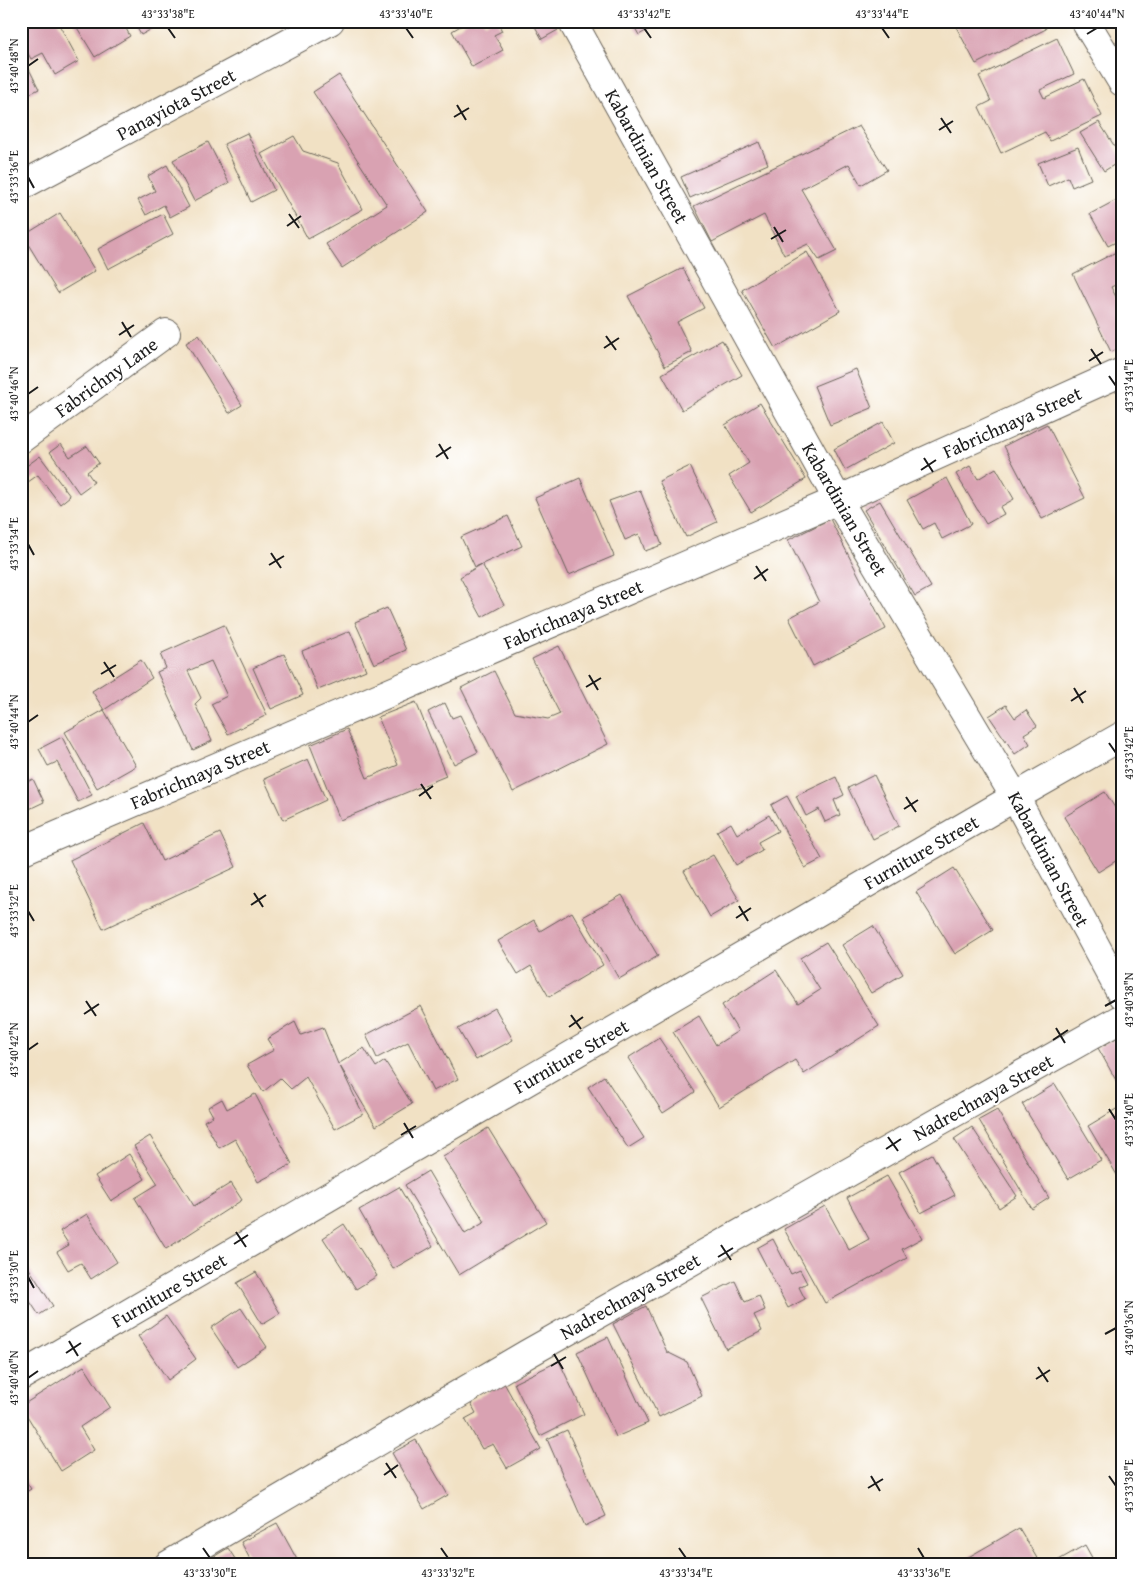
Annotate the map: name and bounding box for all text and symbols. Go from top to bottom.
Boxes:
text: 43°33'38"E [141,5,195,22]
text: 43°33'40"E [379,5,433,22]
text: 43°33'42"E [617,5,671,22]
text: 43°33'44"E [855,5,909,22]
text: 43°40'44"N [1069,5,1125,22]
text: 43°40'48"N [5,38,22,94]
street label: Panayiota Street [111,61,241,147]
street label: Kabardinian Street [598,84,696,229]
text: 43°33'36"E [5,150,22,204]
street label: Fabrichny Lane [49,330,163,424]
text: 43°33'44"E [1120,359,1137,413]
text: 43°40'46"N [5,366,22,422]
street label: Fabrichnaya Street [938,379,1086,465]
street label: Kabardinian Street [795,437,895,581]
text: 43°33'34"E [5,517,22,571]
street label: Fabrichnaya Street [499,572,647,656]
text: 43°40'44"N [5,694,22,750]
text: 43°33'42"E [1120,726,1137,780]
street label: Fabrichnaya Street [126,732,274,816]
street label: Kabardinian Street [1001,786,1097,932]
street label: Furniture Street [858,807,984,896]
text: 43°33'32"E [5,884,22,938]
text: 43°40'38"N [1120,972,1137,1028]
street label: Furniture Street [508,1011,634,1100]
text: 43°40'42"N [5,1022,22,1078]
street label: Nadrechnaya Street [908,1047,1059,1147]
text: 43°33'40"E [1120,1093,1137,1147]
street label: Furniture Street [106,1245,232,1334]
street label: Nadrechnaya Street [555,1246,706,1346]
text: 43°33'30"E [5,1250,22,1304]
text: 43°40'36"N [1120,1300,1137,1356]
text: 43°40'40"N [5,1350,22,1406]
text: 43°33'38"E [1120,1459,1137,1513]
text: 43°33'30"E [183,1564,237,1581]
text: 43°33'32"E [421,1564,475,1581]
text: 43°33'34"E [659,1564,713,1581]
text: 43°33'36"E [897,1564,951,1581]

